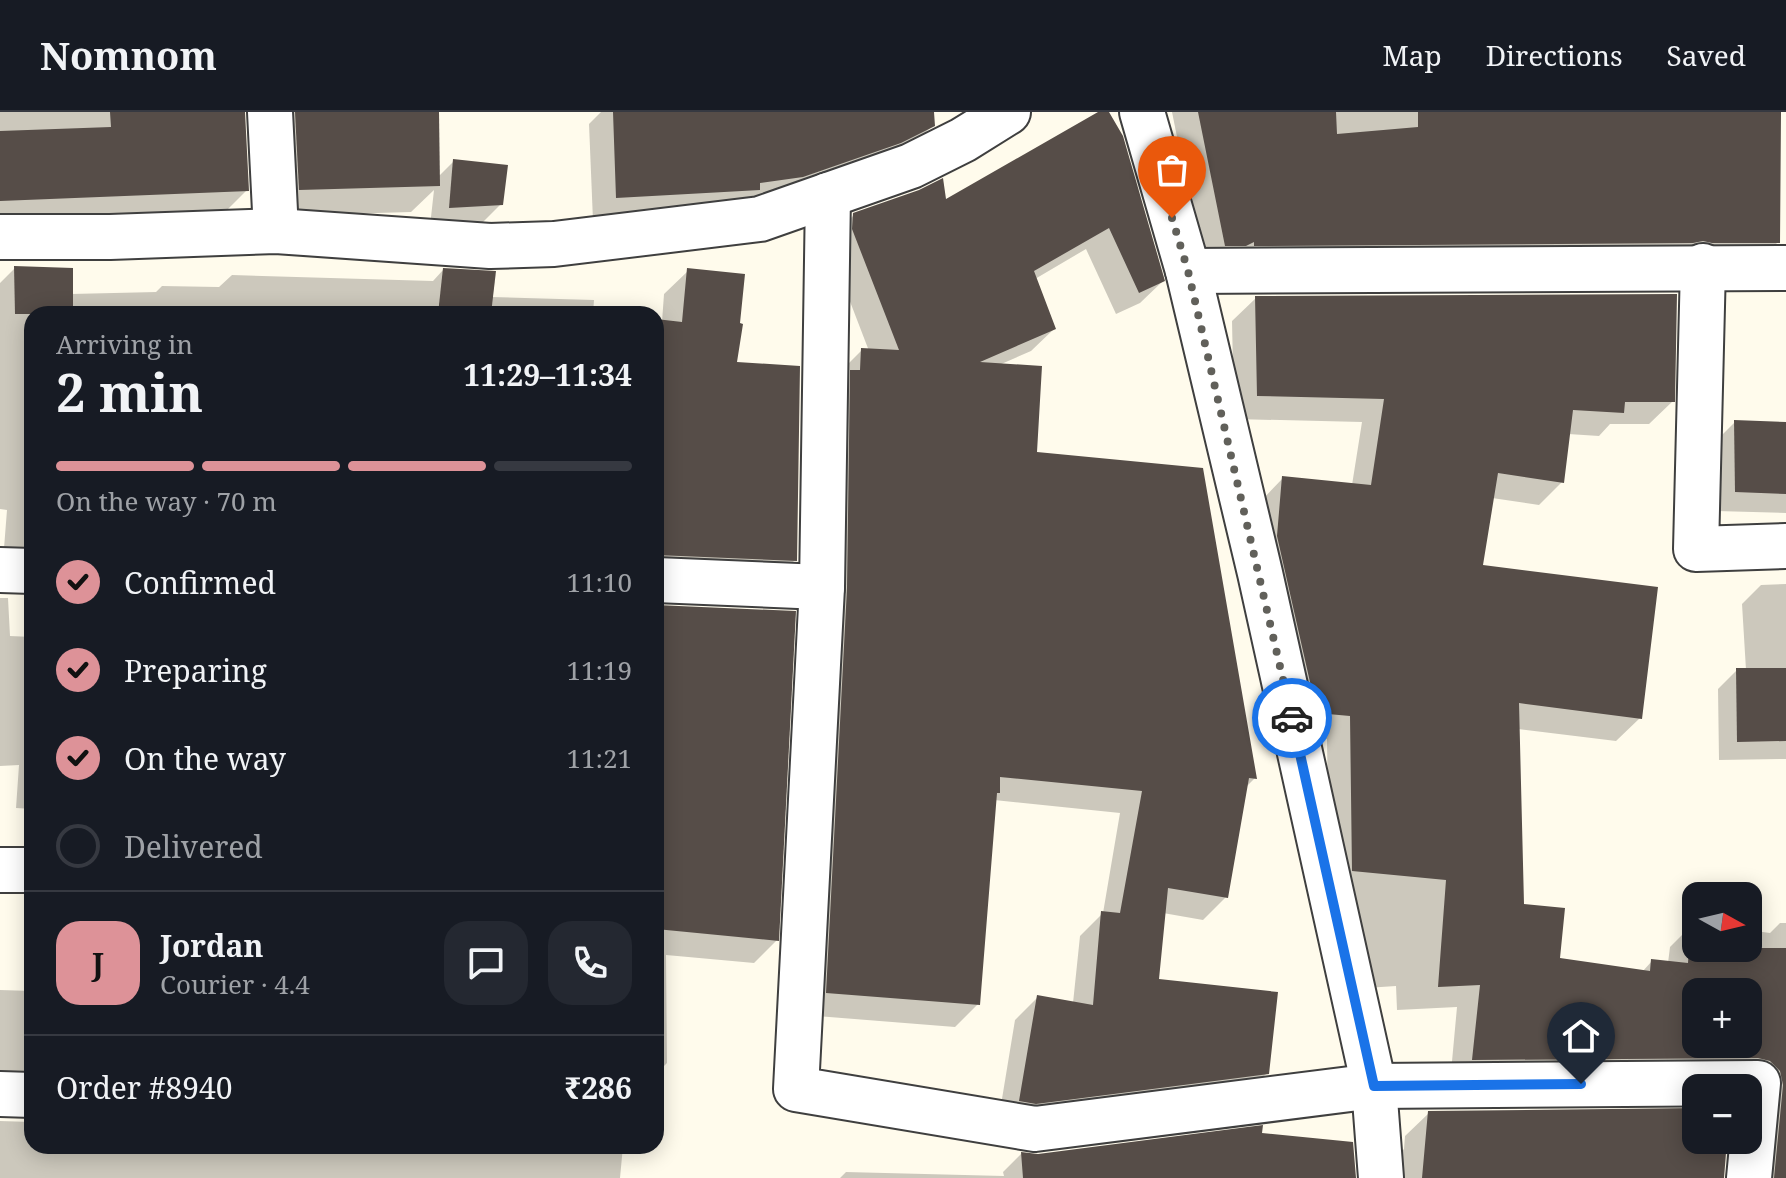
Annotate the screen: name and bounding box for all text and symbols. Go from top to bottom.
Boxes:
text: Nomnom [40,29,217,81]
text: Map [1382,36,1442,74]
text: Directions [1486,36,1623,74]
text: Saved [1667,36,1746,74]
pin [1138,136,1206,218]
icon: bag [1150,148,1194,192]
text: Arriving in [56,326,193,362]
text: 11:29–11:34 [463,354,632,395]
text: 2 min [56,356,203,427]
text: On the way · 70 m [56,483,277,519]
icon: check [56,560,100,604]
text: Confirmed [124,562,276,603]
text: 11:10 [566,564,632,600]
icon: check [56,648,100,692]
text: Preparing [124,650,267,691]
text: 11:19 [566,652,632,688]
courier [1252,678,1332,758]
icon: car [1270,696,1314,740]
icon: check [56,736,100,780]
text: On the way [124,738,286,779]
text: 11:21 [566,740,632,776]
text: Delivered [124,826,263,867]
north arrow [1682,882,1762,962]
map controls [1682,882,1762,1154]
button: chat [444,921,528,1005]
button: phone [548,921,632,1005]
text: Jordan [160,925,263,966]
text: J [92,943,104,984]
text: Courier · 4.4 [160,966,310,1002]
button: + [1682,978,1762,1058]
pin [1547,1002,1615,1084]
icon: home [1559,1014,1603,1058]
text: Order #8940 [56,1067,233,1108]
text: ₹286 [564,1067,632,1108]
button: − [1682,1074,1762,1154]

